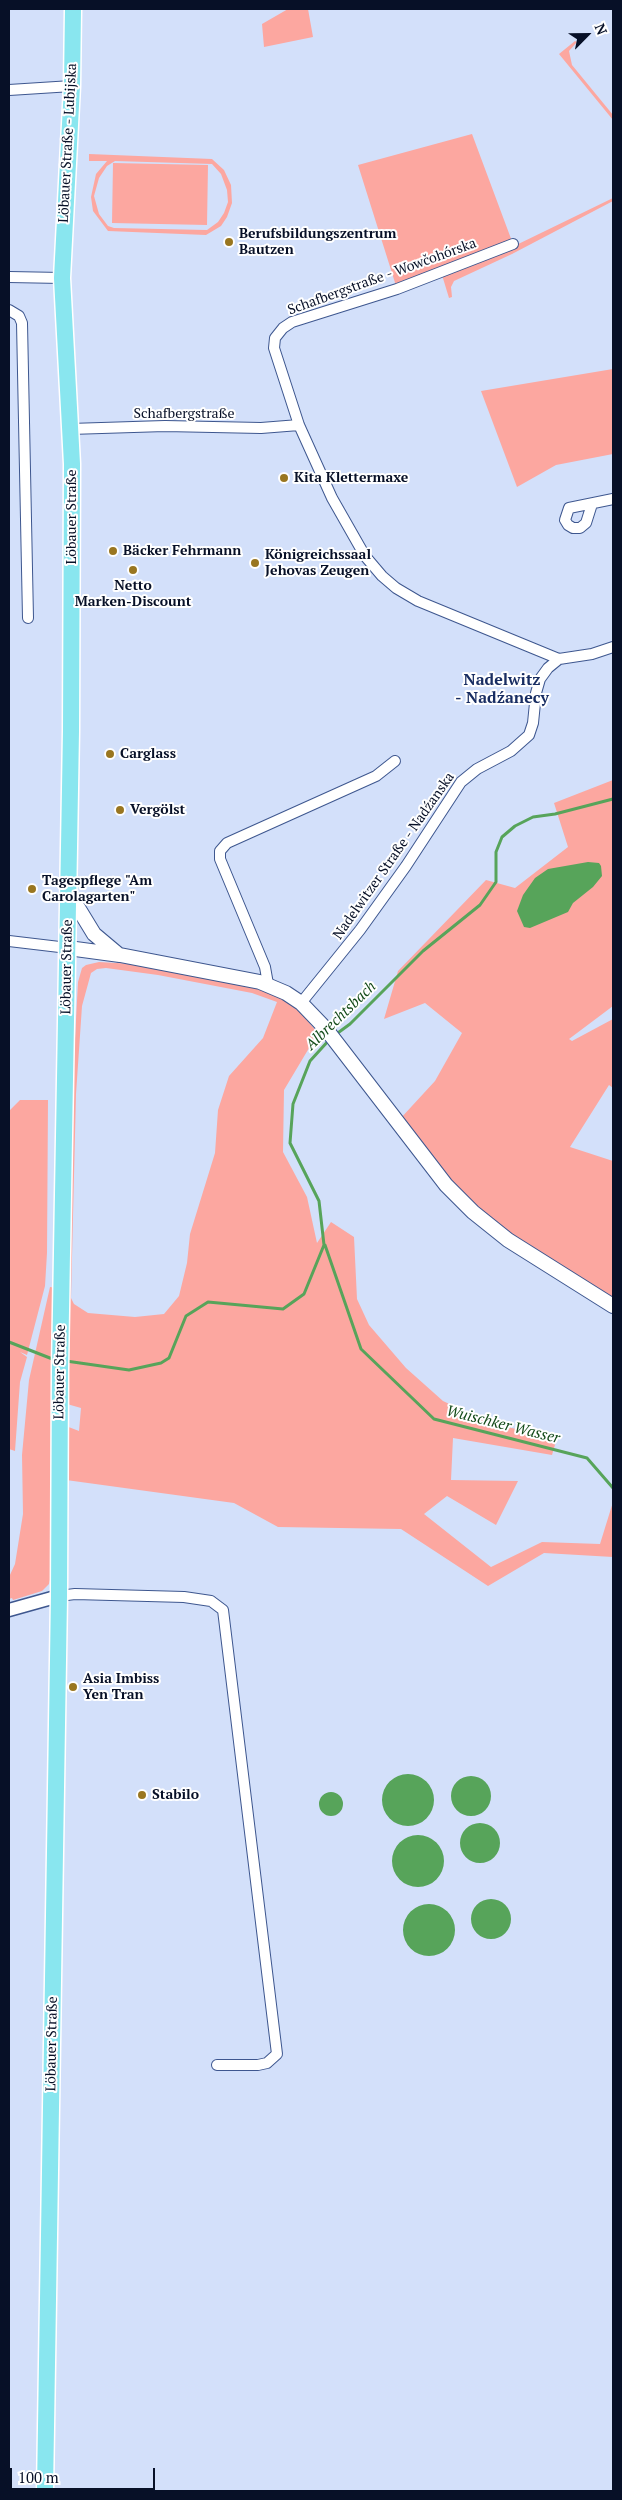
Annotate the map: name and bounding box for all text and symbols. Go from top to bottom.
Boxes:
north arrow [562,10,612,60]
text: N [590,20,612,38]
street label: Löbauer Straße - Lubijska [55,63,81,223]
place label: Berufsbildungszentrum Bautzen [239,226,396,258]
street label: Schafbergstraße - Wowčohórska [285,235,479,319]
marker: Berufsbildungszentrum Bautzen [223,236,235,248]
street label: Schafbergstraße [133,406,235,422]
street label: Löbauer Straße [64,469,80,565]
place label: Kita Klettermaxe [294,470,408,486]
marker: Kita Klettermaxe [278,472,290,484]
place label: Bäcker Fehrmann [123,543,241,559]
marker: Bäcker Fehrmann [107,545,119,557]
place label: Königreichssaal Jehovas Zeugen [265,547,371,580]
marker: Königreichssaal Jehovas Zeugen [249,557,261,569]
marker: Netto Marken-Discount [127,564,139,576]
place label: Netto Marken-Discount [75,578,191,610]
district label: Nadelwitz - Nadźanecy [455,670,549,708]
place label: Carglass [120,746,176,762]
marker: Carglass [104,748,116,760]
street label: Nadelwitzer Straße - Nadźanska [330,769,458,943]
place label: Vergölst [130,802,185,818]
marker: Vergölst [114,804,126,816]
place label: Tagespflege "Am Carolagarten" [42,873,152,906]
marker: Tagespflege "Am Carolagarten" [26,883,38,895]
street label: Löbauer Straße [58,919,76,1015]
water label: Albrechtsbach [302,978,380,1054]
street label: Löbauer Straße [51,1324,69,1420]
water label: Wuischker Wasser [444,1402,562,1448]
place label: Asia Imbiss Yen Tran [83,1671,159,1704]
marker: Asia Imbiss Yen Tran [67,1681,79,1693]
place label: Stabilo [152,1787,199,1803]
marker: Stabilo [136,1789,148,1801]
street label: Löbauer Straße [43,1996,61,2092]
scale bar [12,2458,158,2490]
text: 100 m [18,2467,59,2487]

